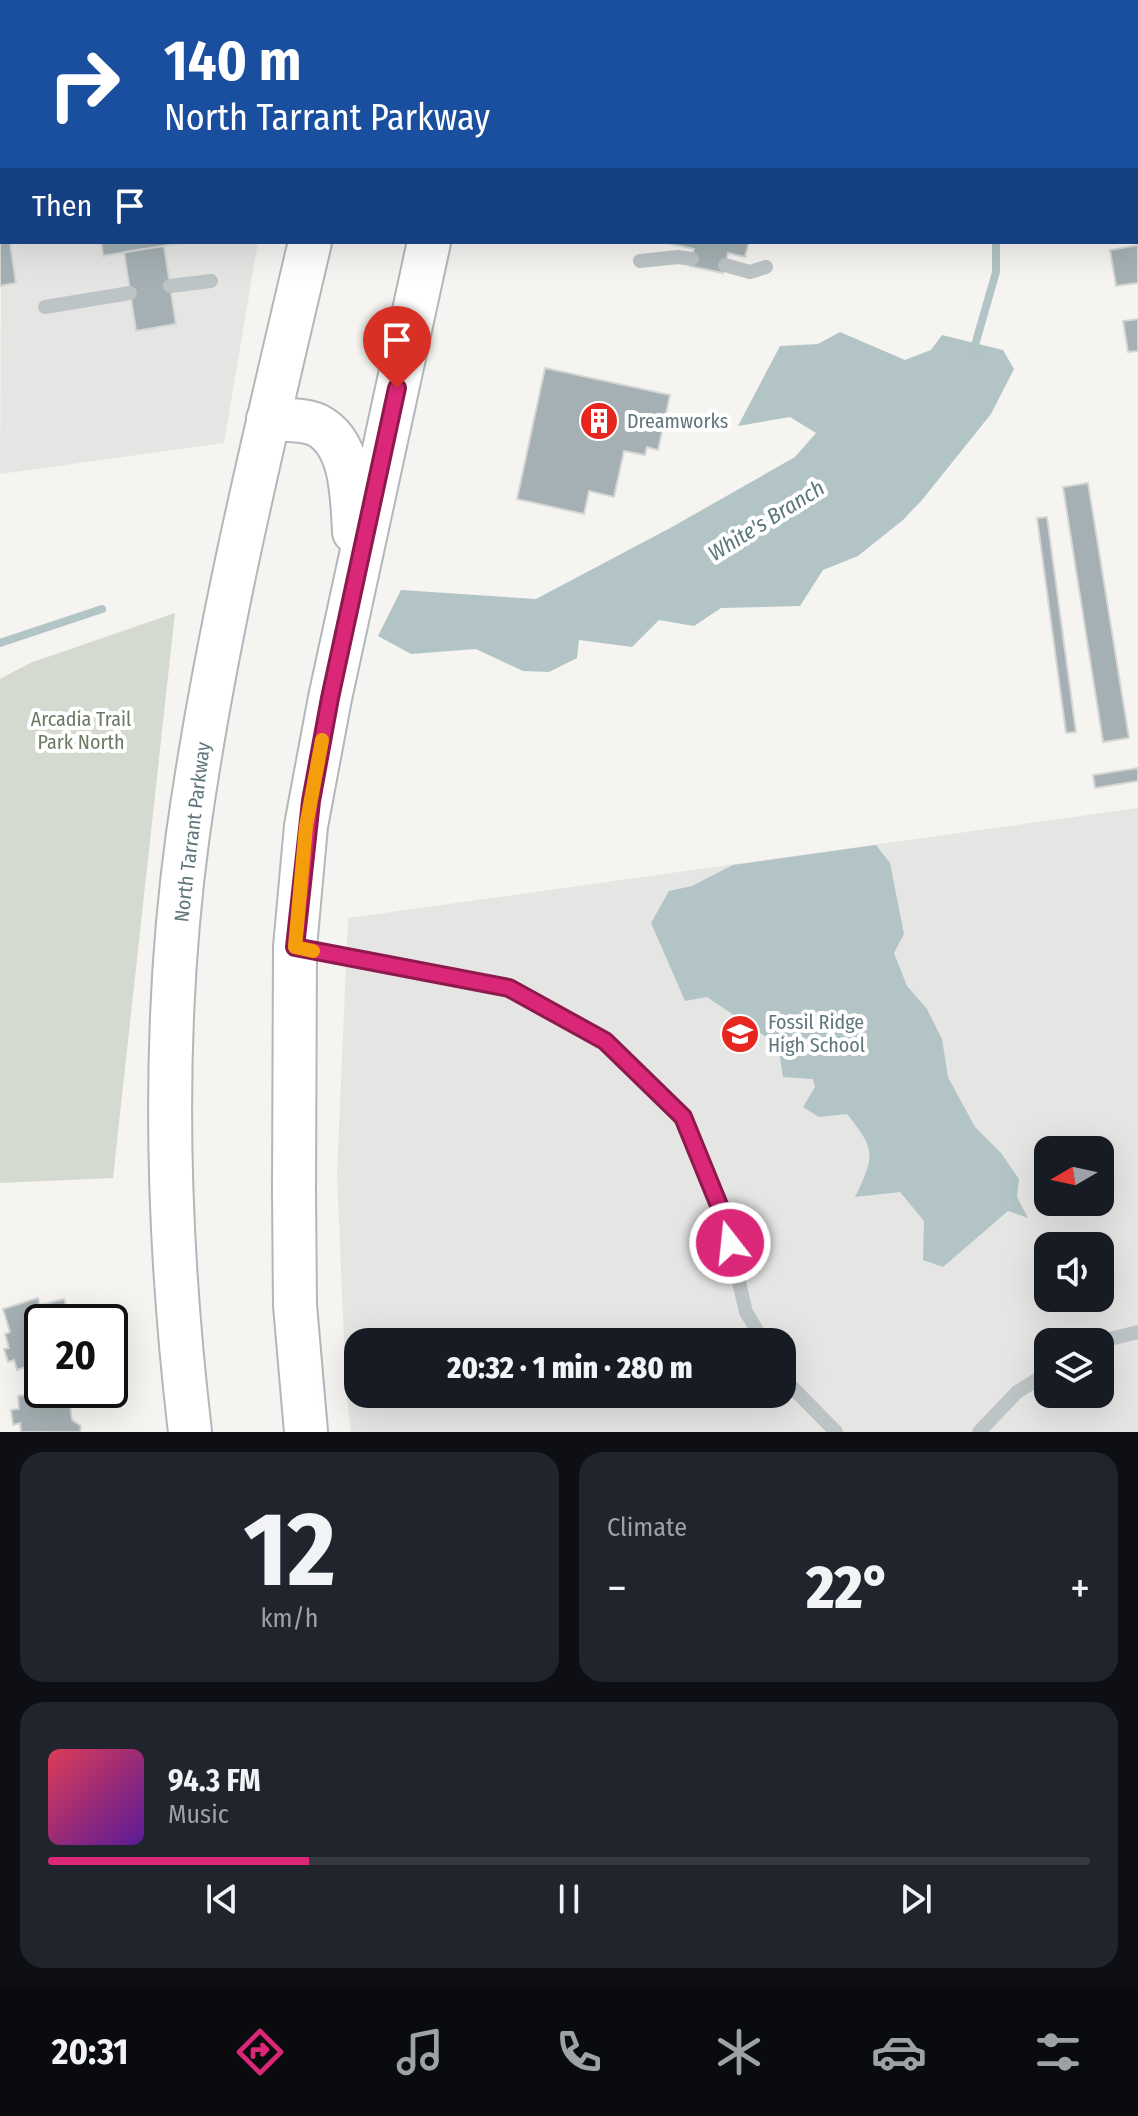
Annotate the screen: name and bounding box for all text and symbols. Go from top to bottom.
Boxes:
text: 140 m [164,28,301,95]
icon: right [32,32,136,136]
text: North Tarrant Parkway [164,96,490,140]
icon: arrive [108,184,152,228]
text: Then [32,188,92,224]
pin [363,306,431,388]
icon: arrive [375,318,419,362]
building icon: Dreamworks [578,400,620,442]
place label: Dreamworks [627,409,728,433]
water label: White's Branch [703,474,829,567]
park label: Arcadia Trail Park North [31,707,131,754]
street label: North Tarrant Parkway [169,741,215,923]
place label: Fossil Ridge High School [768,1010,865,1057]
school or university icon: Fossil Ridge High School [719,1013,761,1055]
north arrow [1034,1136,1114,1216]
map controls [1034,1136,1114,1408]
position arrow [688,1201,772,1285]
button: sound [1034,1232,1114,1312]
speed limit sign: 20 [24,1304,128,1408]
button: layers [1034,1328,1114,1408]
text: 20:32 · 1 min · 280 m [447,1350,693,1386]
text: 12 [243,1488,336,1613]
text: Climate [607,1512,687,1543]
text: 22° [806,1552,891,1624]
text: − [607,1562,627,1615]
text: + [1070,1562,1090,1615]
text: km/h [261,1603,318,1634]
text: 94.3 FM [168,1763,261,1799]
text: Music [168,1799,229,1830]
icon: previous [200,1877,244,1921]
icon: pause [547,1877,591,1921]
icon: next [894,1877,938,1921]
icon: directions [232,2024,288,2080]
icon: music [392,2024,448,2080]
icon: phone [551,2024,607,2080]
icon: climate [711,2024,767,2080]
icon: car [871,2024,927,2080]
icon: filters [1030,2024,1086,2080]
text: 20:31 [52,2030,128,2074]

